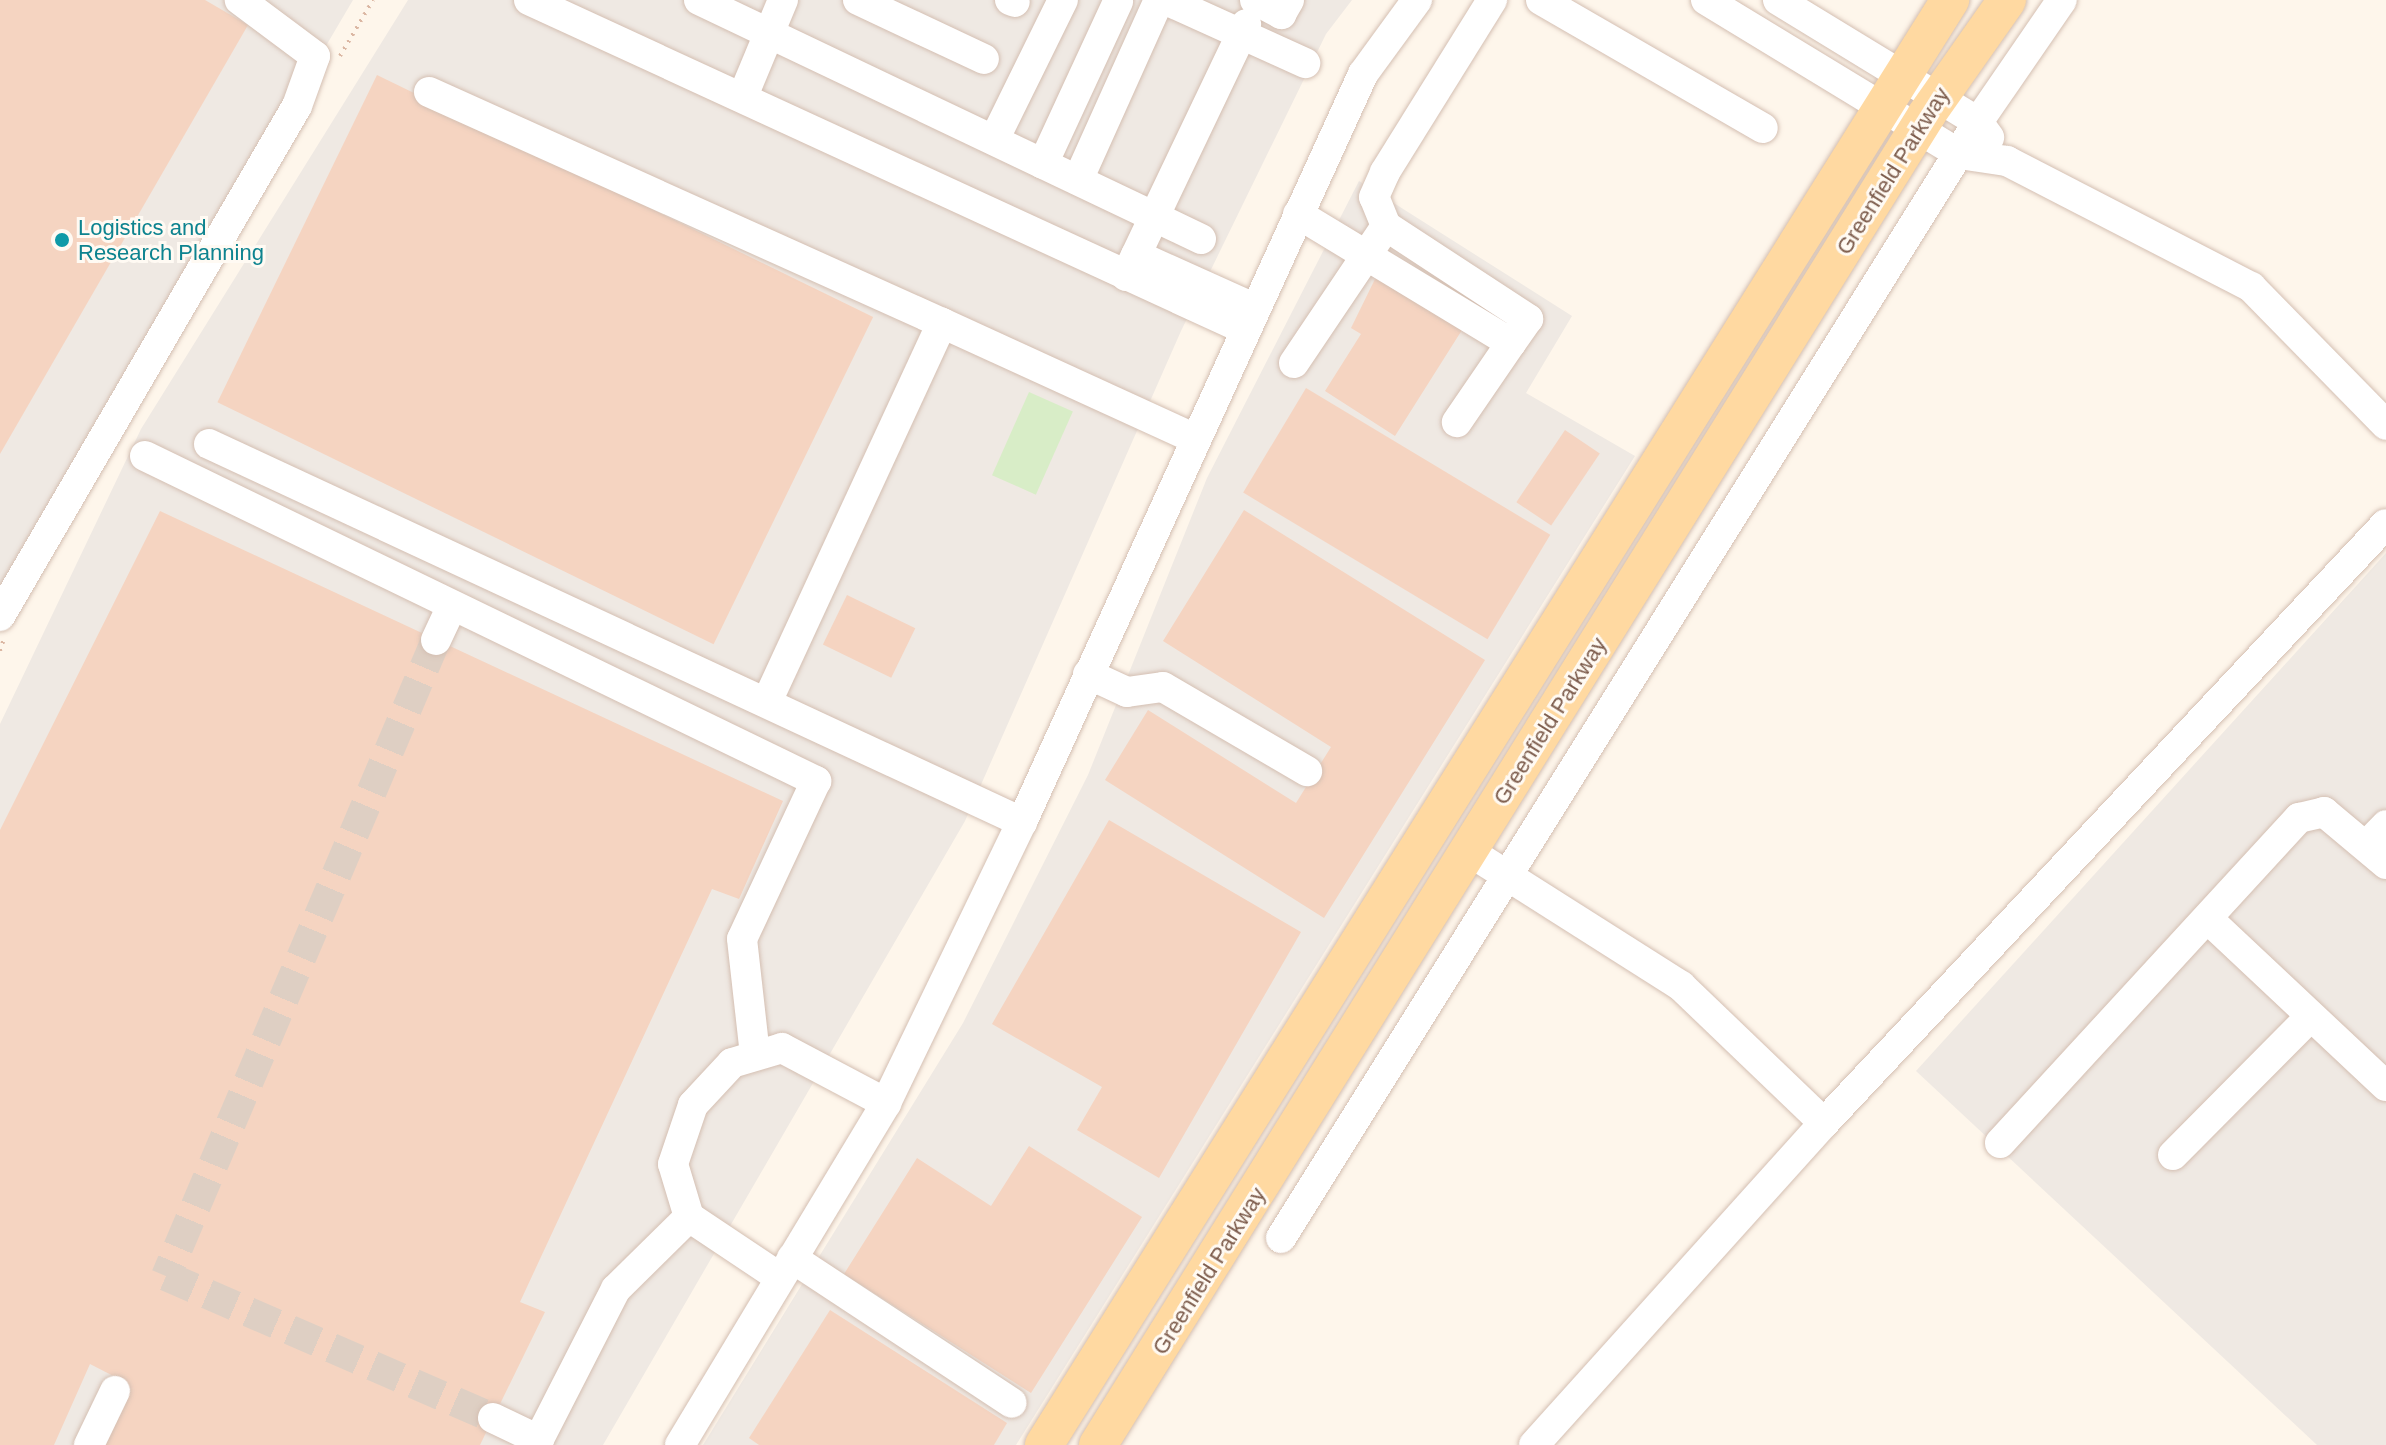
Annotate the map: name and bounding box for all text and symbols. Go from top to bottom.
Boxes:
street label: Greenfield Parkway [1831,83,1955,259]
place label: Logistics and Research Planning [78,214,264,266]
marker: Logistics and Research Planning [53,231,71,249]
street label: Greenfield Parkway [1488,633,1612,809]
street label: Greenfield Parkway [1147,1183,1271,1359]

